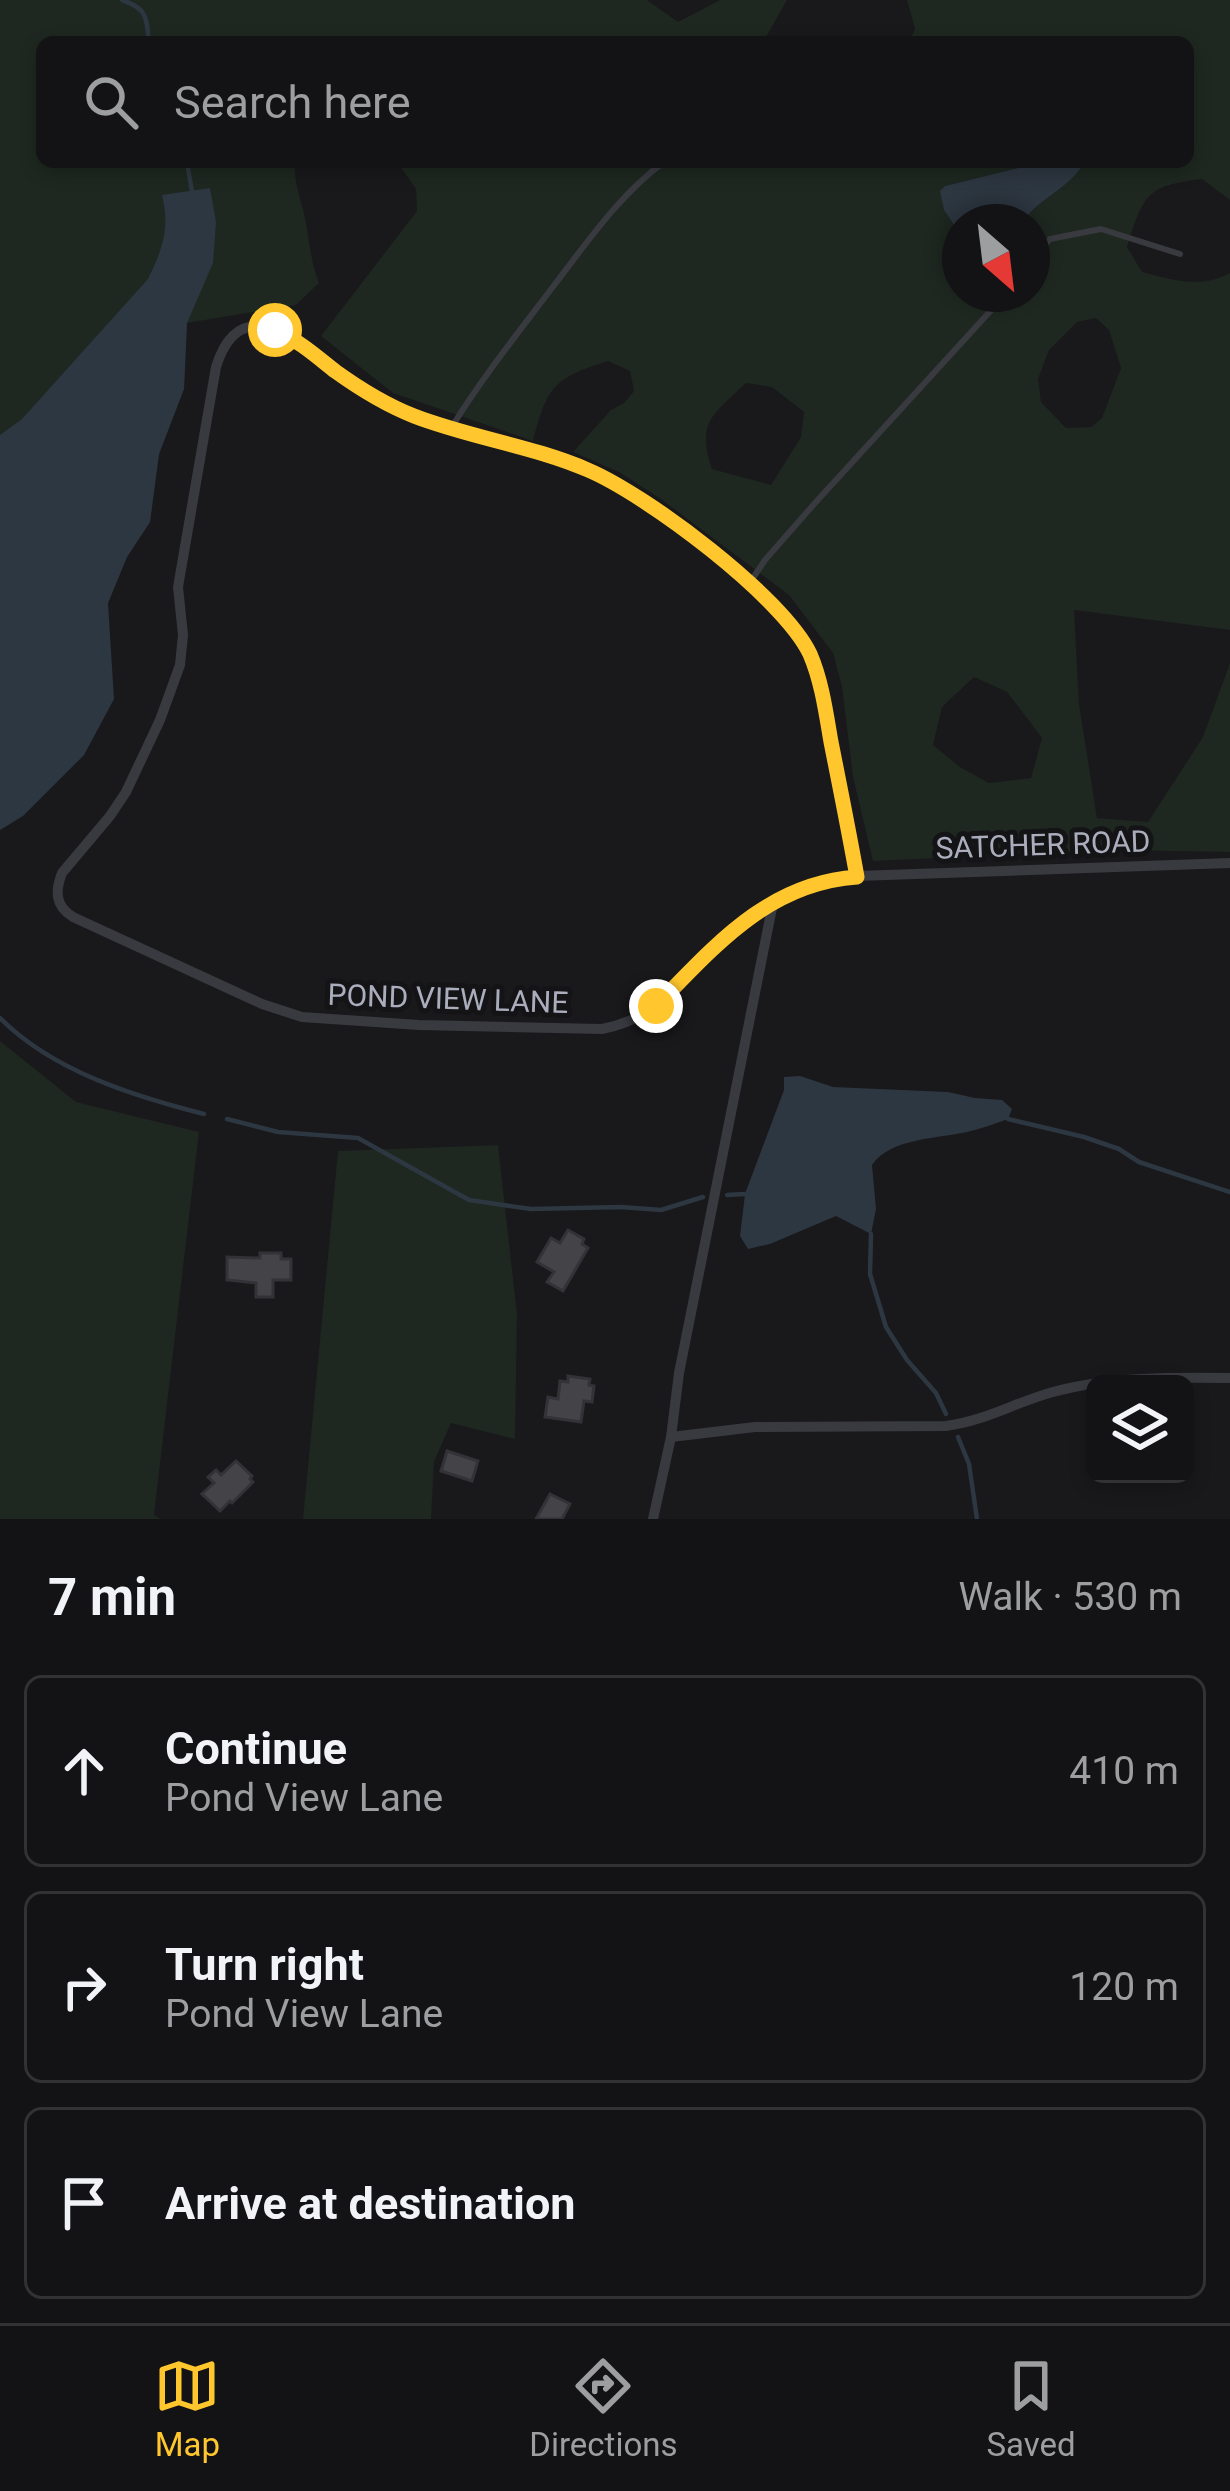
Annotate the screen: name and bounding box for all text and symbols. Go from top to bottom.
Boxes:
search box [36,36,1194,168]
icon: search [78,69,144,135]
text: Search here [174,76,411,129]
north arrow [942,204,1050,312]
route start [248,303,302,357]
street label: SATCHER ROAD [935,823,1151,866]
street label: POND VIEW LANE [327,977,569,1020]
route end [629,979,683,1033]
map controls [1086,1375,1194,1483]
button: layers [1086,1375,1194,1483]
text: 7 min [48,1568,176,1627]
text: Walk · 530 m [958,1574,1182,1620]
text: Continue [165,1722,347,1775]
icon: ahead [51,1738,117,1804]
text: 410 m [1069,1748,1179,1794]
text: Pond View Lane [165,1775,443,1821]
text: Turn right [165,1938,364,1991]
icon: right [51,1954,117,2020]
text: 120 m [1069,1964,1179,2010]
text: Pond View Lane [165,1991,443,2037]
icon: arrive [51,2170,117,2236]
text: Arrive at destination [165,2177,576,2230]
tab: Map [154,2353,220,2464]
tab: Directions [529,2353,678,2464]
tab: Saved [986,2353,1076,2464]

